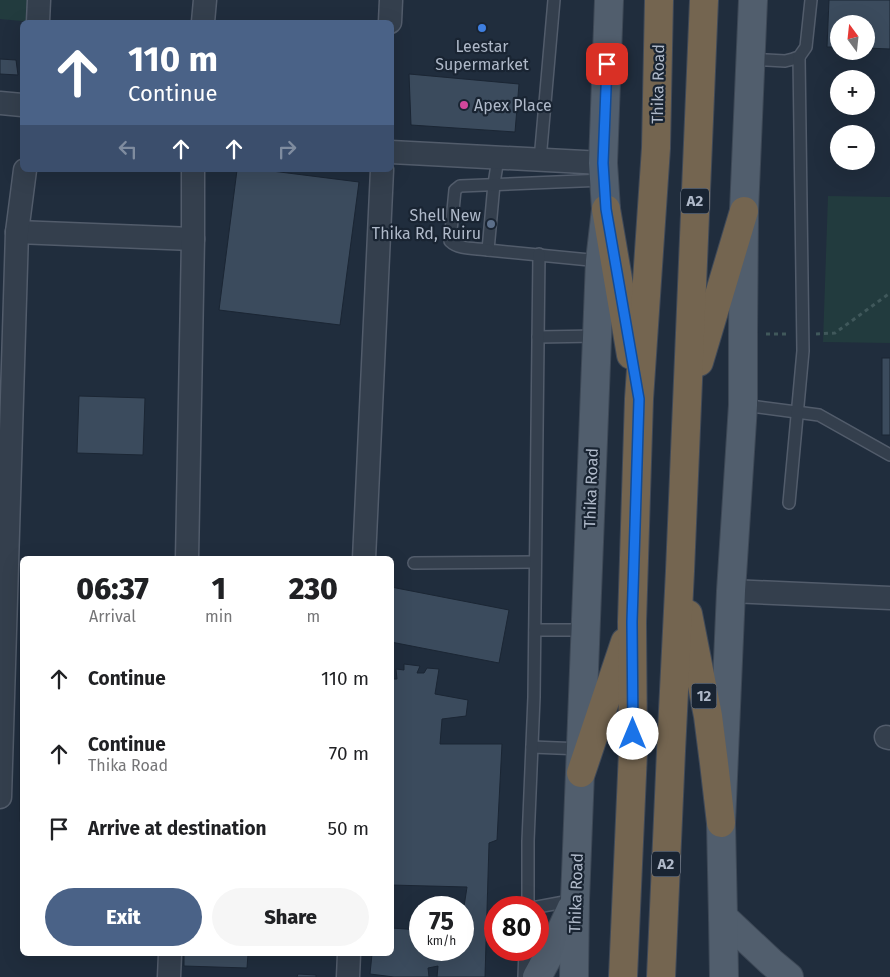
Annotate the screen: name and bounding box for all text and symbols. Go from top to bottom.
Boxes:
north arrow [830,15,875,60]
map controls [830,15,875,170]
marker: Leestar Supermarket [476,22,488,34]
place label: Leestar Supermarket [435,37,529,74]
text: 110 m [128,38,218,80]
icon: ahead [45,40,110,105]
pin [586,43,628,85]
street label: Thika Road [648,44,668,124]
icon: arrive [593,50,621,78]
button: + [830,70,875,115]
text: Continue [128,80,217,107]
place label: Apex Place [474,96,552,115]
marker: Apex Place [458,99,470,111]
button: − [830,125,875,170]
icon: left [114,135,142,163]
icon: ahead [167,135,195,163]
icon: ahead [220,135,248,163]
icon: right [273,135,301,163]
road number: A2 [681,188,709,214]
place label: Shell New Thika Rd, Ruiru [372,206,482,243]
marker: Shell New Thika Rd, Ruiru [485,218,497,230]
street label: Thika Road [580,448,602,528]
text: 06:37 [76,571,149,607]
text: 1 [212,571,226,607]
text: 230 [289,571,338,607]
text: Arrival [89,607,136,626]
text: min [205,607,233,626]
text: m [306,607,320,626]
icon: ahead [45,665,73,693]
text: Continue [88,667,166,690]
text: 110 m [321,667,369,690]
road number: 12 [692,684,716,708]
position arrow [606,707,658,759]
text: Continue [88,733,166,756]
icon: ahead [45,740,73,768]
text: 70 m [329,742,369,765]
text: Thika Road [88,756,168,775]
icon: arrive [45,815,73,843]
text: Arrive at destination [88,817,267,840]
text: 50 m [328,817,369,840]
road number: A2 [652,852,680,876]
street label: Thika Road [565,853,587,933]
button: Exit [45,888,202,946]
button: Share [212,888,369,946]
speed limit sign: 80 [484,896,549,961]
text: 75 [429,907,454,937]
text: km/h [427,934,456,948]

